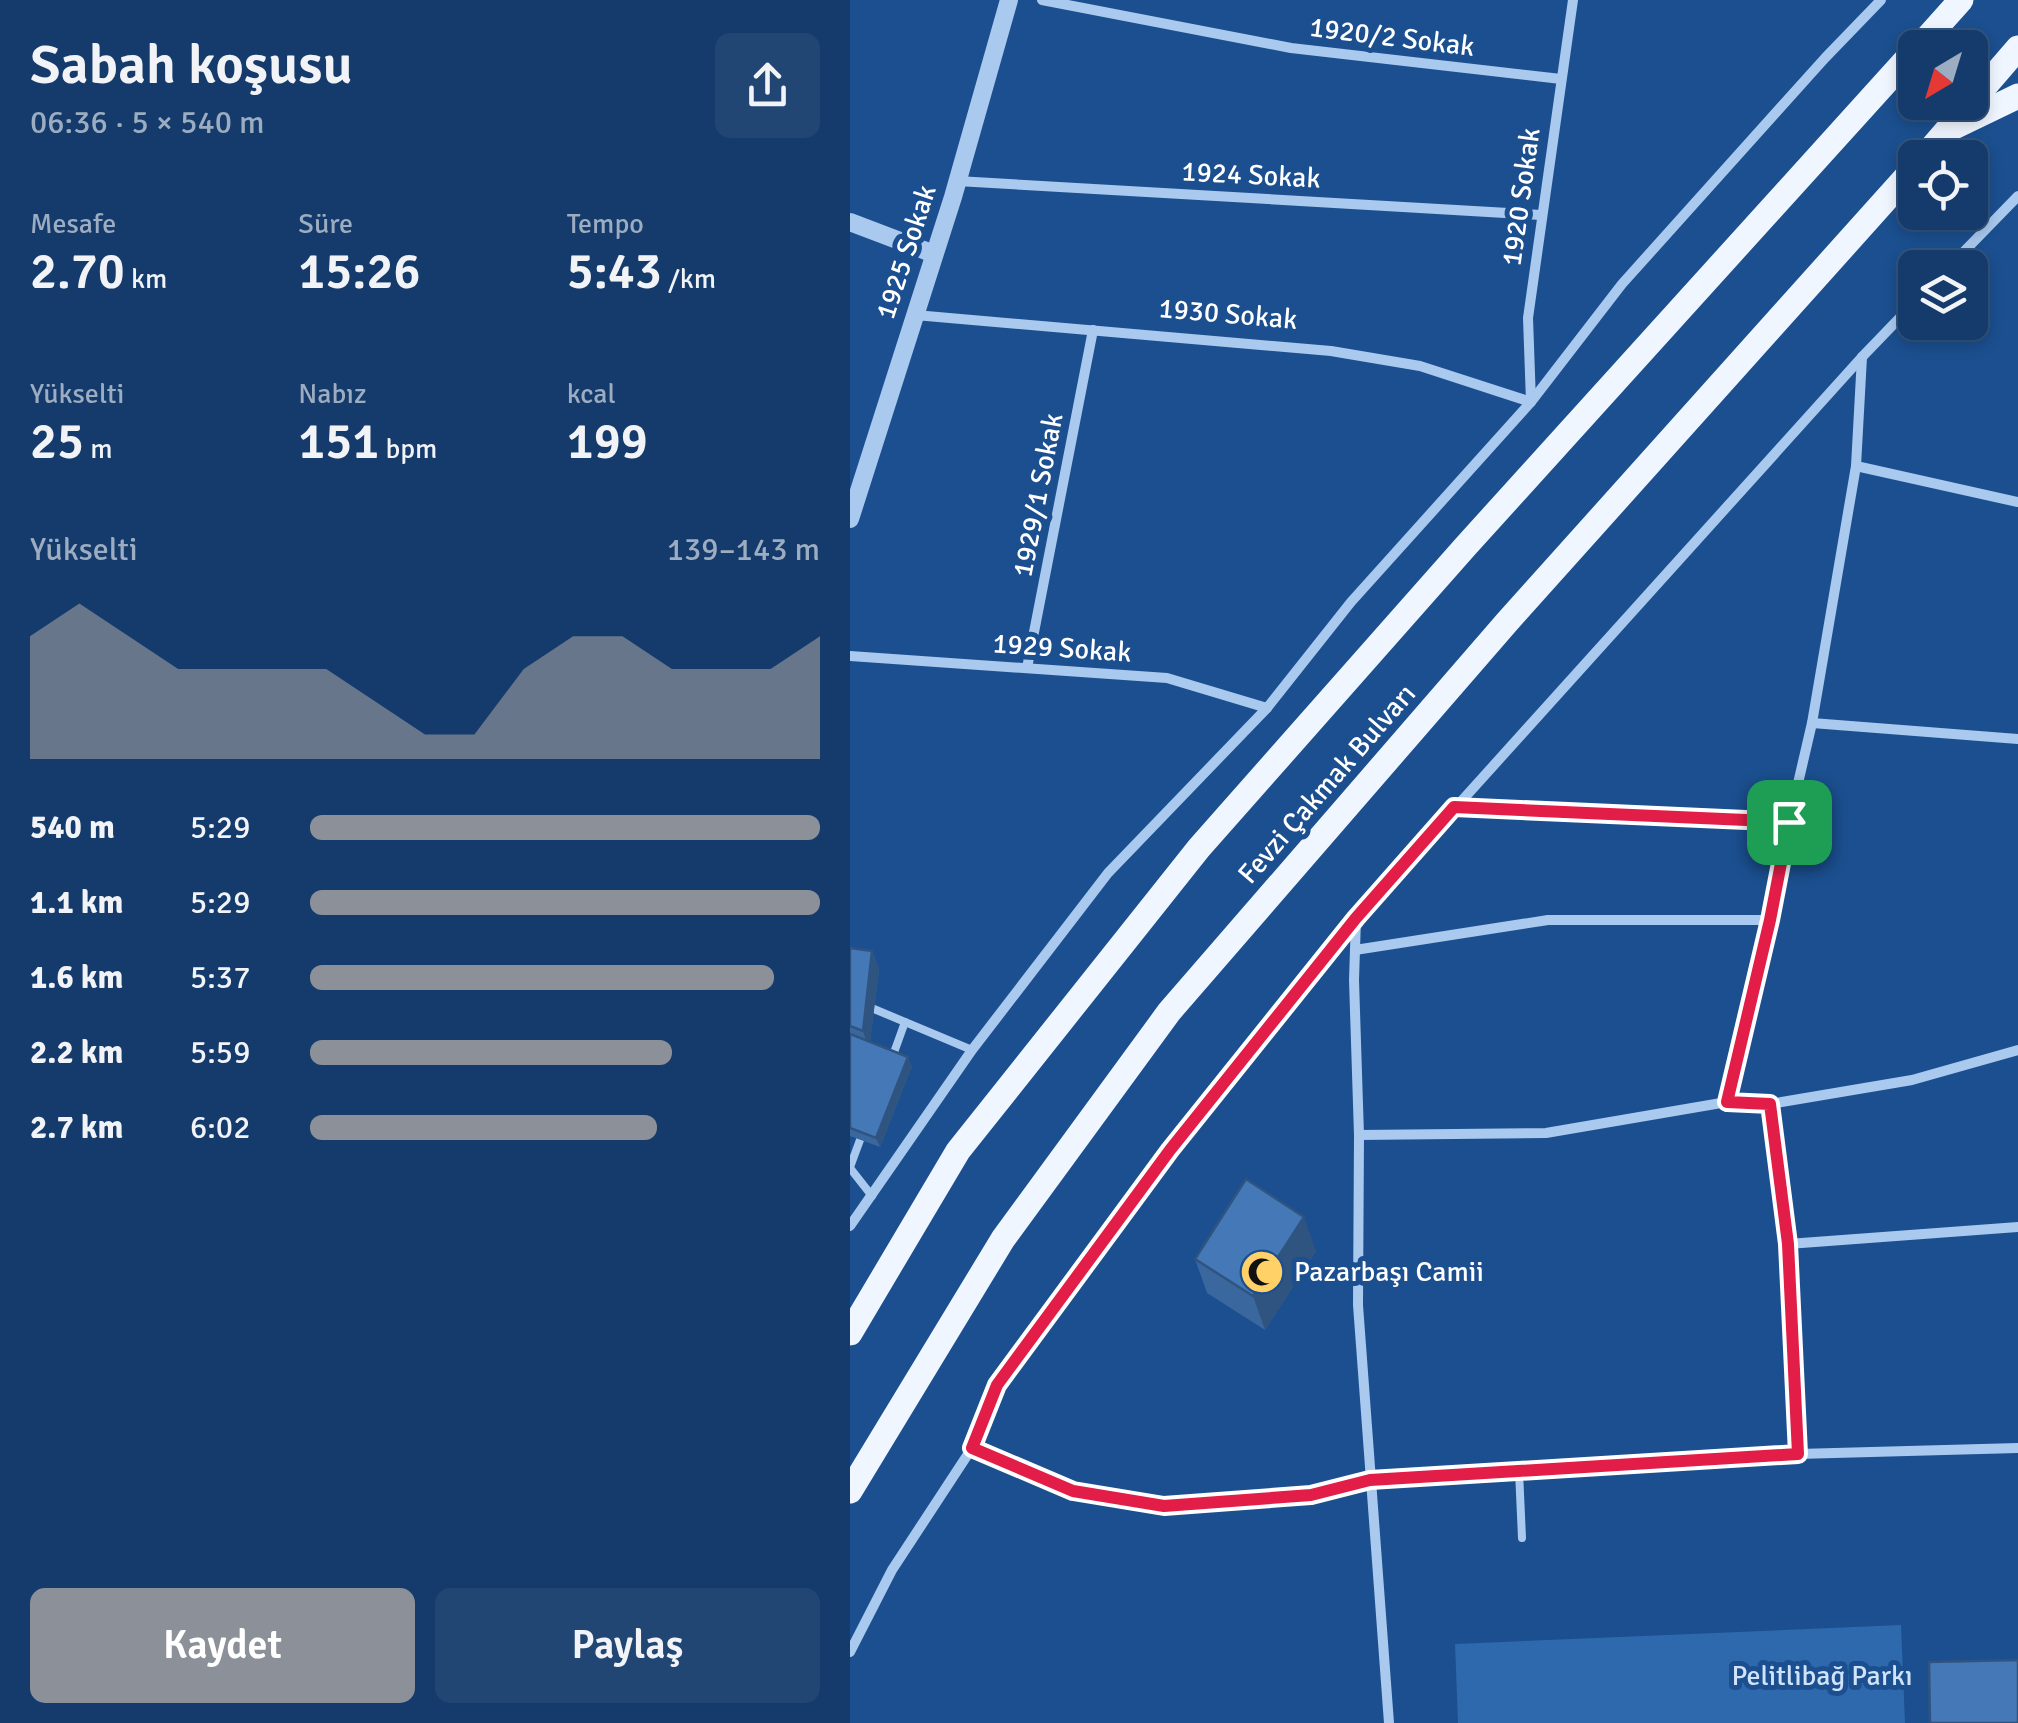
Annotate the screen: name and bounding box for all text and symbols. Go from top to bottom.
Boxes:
street label: 1920/2 Sokak [1308,10,1476,64]
north arrow [1898,30,1988,120]
map controls [1898,30,1988,340]
text: Sabah koşusu [30,31,353,99]
button: share [715,33,820,138]
text: 06:36 · 5 × 540 m [30,103,265,142]
street label: 1920 Sokak [1494,126,1548,268]
button: locate [1898,140,1988,230]
street label: 1924 Sokak [1181,154,1321,196]
street label: 1925 Sokak [868,181,944,323]
text: Mesafe [30,207,116,241]
text: Süre [298,207,353,241]
text: Tempo [567,207,644,241]
text: 2.70 [30,241,125,303]
text: 15:26 [298,241,420,303]
text: 5:43 [567,241,662,303]
button: layers [1898,250,1988,340]
text: km [125,262,167,296]
text: /km [662,262,716,296]
street label: 1930 Sokak [1157,291,1299,337]
text: Yükselti [30,377,124,411]
text: Nabız [298,377,366,411]
text: kcal [567,377,616,411]
street label: 1929/1 Sokak [1005,410,1071,580]
text: 25 [30,411,84,473]
text: 151 [298,411,379,473]
text: 199 [567,411,648,473]
text: m [84,432,113,466]
text: bpm [379,432,437,466]
text: Yükselti [30,530,138,569]
text: 139–143 m [667,530,820,569]
street label: 1929 Sokak [991,626,1133,670]
street label: Fevzi Çakmak Bulvarı [1231,677,1423,891]
pin [1747,780,1832,865]
icon: arrive [1762,795,1817,850]
text: 540 m [30,808,115,847]
text: 5:29 [190,808,250,847]
text: 1.1 km [30,883,123,922]
text: 5:29 [190,883,250,922]
text: 1.6 km [30,958,123,997]
text: 5:37 [190,958,250,997]
text: 2.2 km [30,1033,123,1072]
text: 5:59 [190,1033,250,1072]
text: 2.7 km [30,1108,123,1147]
text: 6:02 [190,1108,250,1147]
mosque icon: Pazarbaşı Camii [1239,1249,1285,1295]
place label: Pazarbaşı Camii [1294,1255,1484,1289]
button: Kaydet [30,1588,415,1703]
button: Paylaş [435,1588,820,1703]
park label: Pelitlibağ Parkı [1731,1659,1913,1693]

